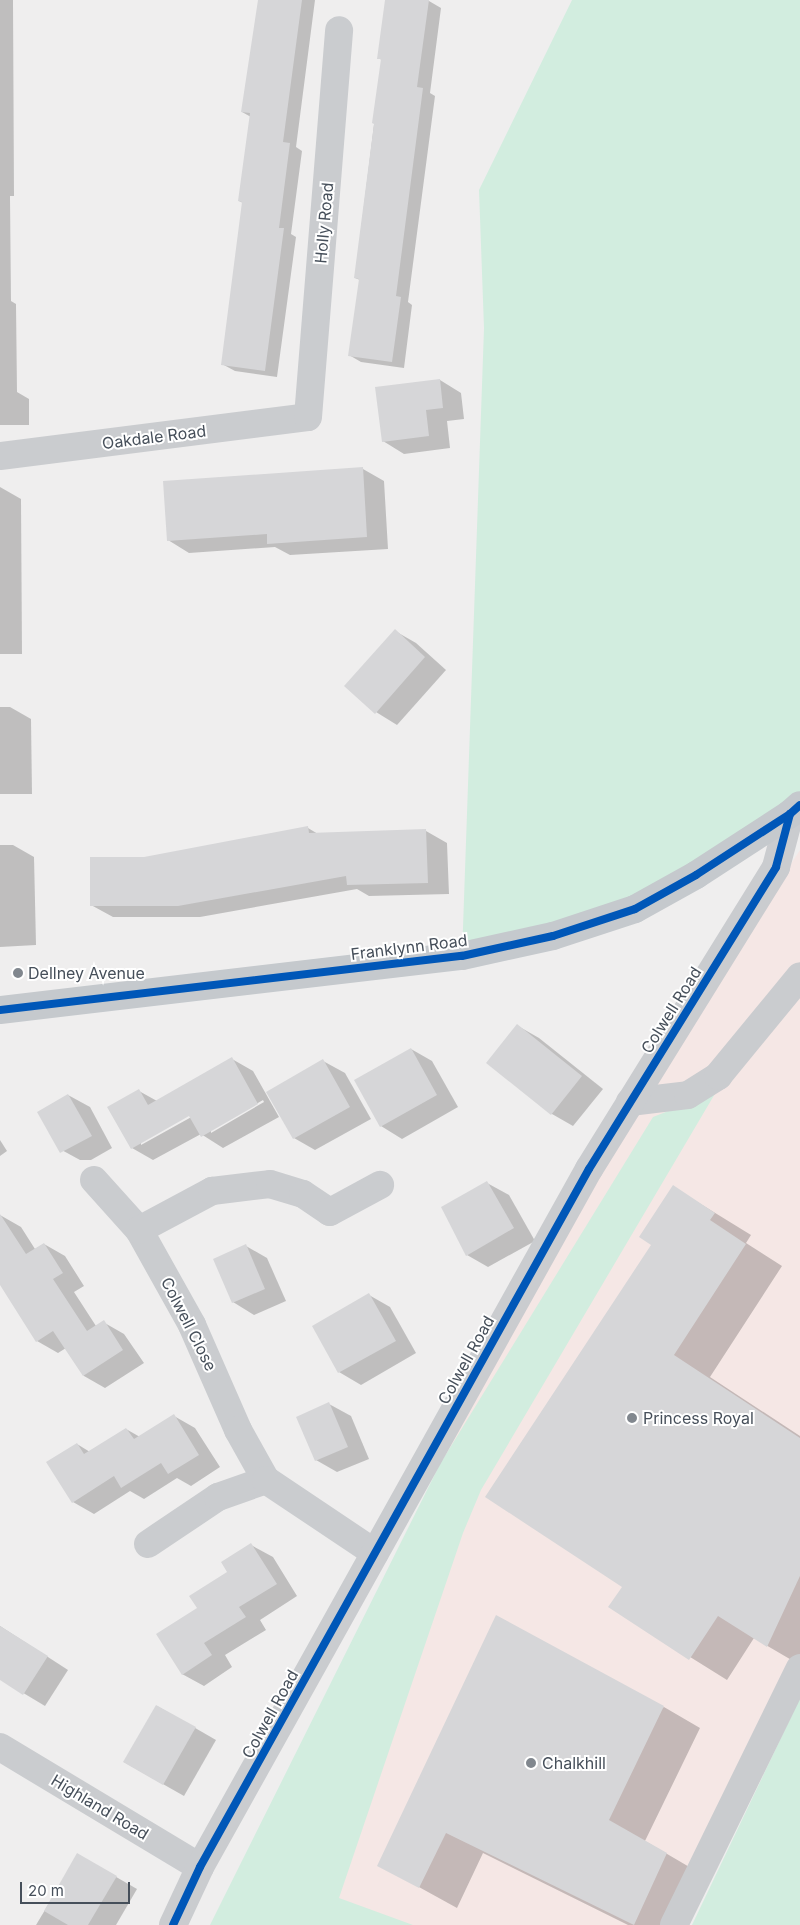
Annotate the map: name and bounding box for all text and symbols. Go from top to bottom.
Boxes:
street label: Holly Road [311,182,337,264]
street label: Oakdale Road [101,421,207,453]
street label: Franklynn Road [350,930,468,964]
place label: Dellney Avenue [28,963,145,983]
street label: Colwell Road [637,963,705,1057]
marker: Dellney Avenue [12,967,24,979]
street label: Colwell Close [157,1274,221,1374]
street label: Colwell Road [434,1312,498,1408]
place label: Princess Royal [643,1408,754,1428]
marker: Princess Royal [625,1411,639,1425]
street label: Colwell Road [238,1666,302,1762]
place label: Chalkhill [542,1753,606,1773]
marker: Chalkhill [524,1756,538,1770]
street label: Highland Road [48,1770,152,1844]
scale bar [22,1872,132,1904]
text: 20 m [28,1881,64,1900]

